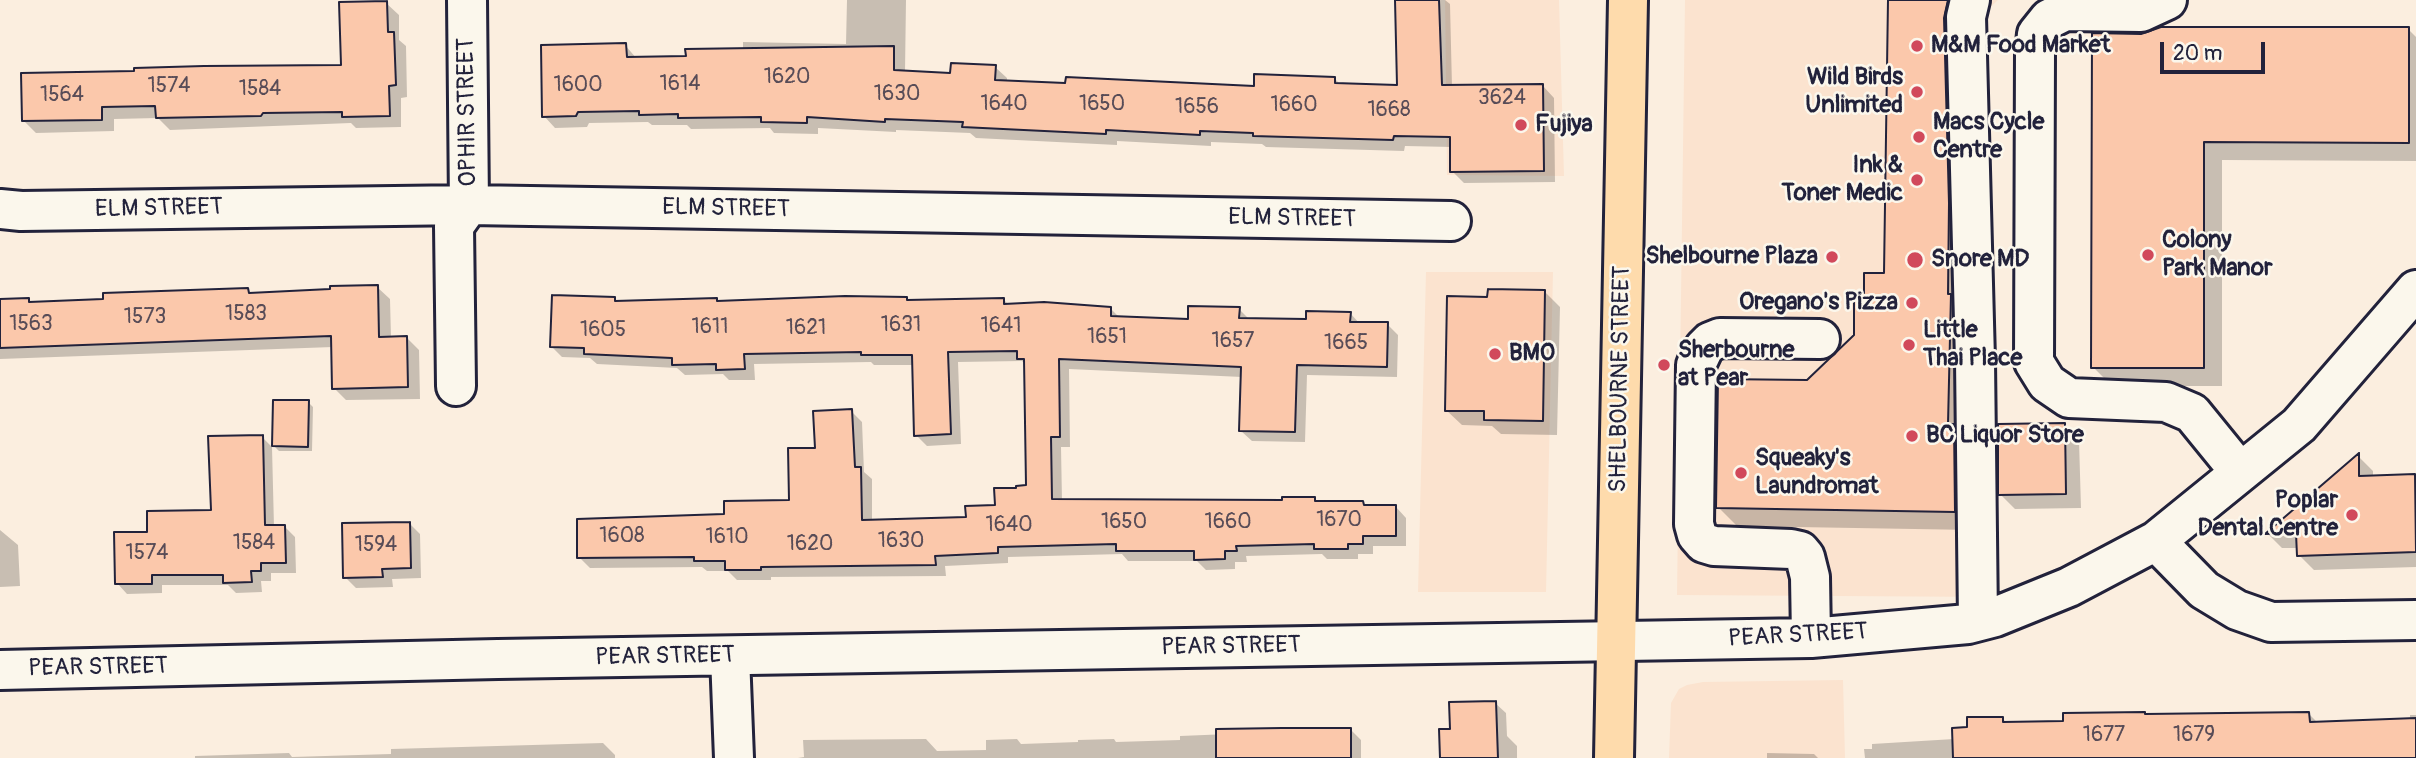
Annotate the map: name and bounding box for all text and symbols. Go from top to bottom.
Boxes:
scale bar [2164,28,2269,72]
place label: M&M Food Market [1931,32,2110,60]
street label: OPHIR STREET [452,37,484,187]
marker: M&M Food Market [1909,38,1925,54]
text: 20 m [2173,40,2222,67]
place label: Wild Birds Unlimited [1805,64,1903,120]
house number: 1620 [764,65,810,91]
house number: 1614 [660,72,700,98]
house number: 1600 [553,73,603,99]
house number: 1574 [148,74,190,100]
house number: 1584 [239,77,281,103]
house number: 1630 [874,82,920,108]
house number: 1564 [40,83,84,109]
marker: Wild Birds Unlimited [1909,84,1925,100]
house number: 3624 [1478,86,1526,112]
house number: 1640 [981,92,1027,118]
house number: 1650 [1079,92,1125,118]
house number: 1660 [1271,93,1317,119]
house number: 1656 [1175,95,1219,121]
house number: 1668 [1367,98,1411,124]
place label: Macs Cycle Centre [1933,109,2044,165]
place label: Fujiya [1535,111,1593,139]
marker: Fujiya [1513,117,1529,133]
marker: Macs Cycle Centre [1911,129,1927,145]
place label: Ink & Toner Medic [1782,152,1903,208]
marker: Ink & Toner Medic [1909,172,1925,188]
street label: ELM STREET [95,193,223,225]
street label: ELM STREET [662,193,790,225]
street label: ELM STREET [1228,203,1356,235]
place label: Colony Park Manor [2162,227,2272,283]
place label: Shelbourne Plaza [1645,243,1818,271]
place label: Snore MD [1931,246,2029,274]
marker: Colony Park Manor [2140,247,2156,263]
marker: Shelbourne Plaza [1824,249,1840,265]
marker: Snore MD [1905,250,1925,270]
street label: SHELBOURNE STREET [1605,265,1637,493]
place label: Oregano's Pizza [1739,289,1898,317]
marker: Oregano's Pizza [1904,295,1920,311]
house number: 1583 [225,302,267,328]
house number: 1573 [124,305,166,331]
house number: 1563 [9,312,53,338]
house number: 1631 [881,313,921,339]
house number: 1641 [981,314,1021,340]
house number: 1611 [692,315,728,341]
house number: 1621 [786,316,826,342]
place label: Little Thai Place [1923,317,2022,373]
house number: 1605 [580,318,626,344]
house number: 1651 [1087,325,1127,351]
house number: 1657 [1212,329,1254,355]
house number: 1665 [1324,331,1368,357]
place label: Sherbourne at Pear [1678,337,1794,393]
marker: Little Thai Place [1901,337,1917,353]
place label: BMO [1509,340,1555,368]
marker: BMO [1487,346,1503,362]
marker: Sherbourne at Pear [1656,357,1672,373]
place label: BC Liquor Store [1926,422,2084,450]
marker: BC Liquor Store [1904,428,1920,444]
place label: Squeaky's Laundromat [1755,445,1878,501]
marker: Squeaky's Laundromat [1733,465,1749,481]
place label: Poplar Dental Centre [2197,487,2338,543]
marker: Poplar Dental Centre [2344,507,2360,523]
house number: 1670 [1316,508,1362,534]
house number: 1650 [1101,510,1147,536]
house number: 1660 [1205,510,1251,536]
house number: 1640 [986,513,1032,539]
house number: 1608 [599,524,645,550]
house number: 1610 [706,525,748,551]
house number: 1630 [878,529,924,555]
house number: 1584 [233,531,275,557]
house number: 1620 [787,532,833,558]
house number: 1594 [355,533,397,559]
house number: 1574 [126,541,168,567]
street label: PEAR STREET [1727,618,1869,654]
street label: PEAR STREET [1161,631,1301,663]
street label: PEAR STREET [595,641,735,673]
street label: PEAR STREET [28,652,168,684]
house number: 1677 [2083,723,2125,749]
house number: 1679 [2173,723,2215,749]

